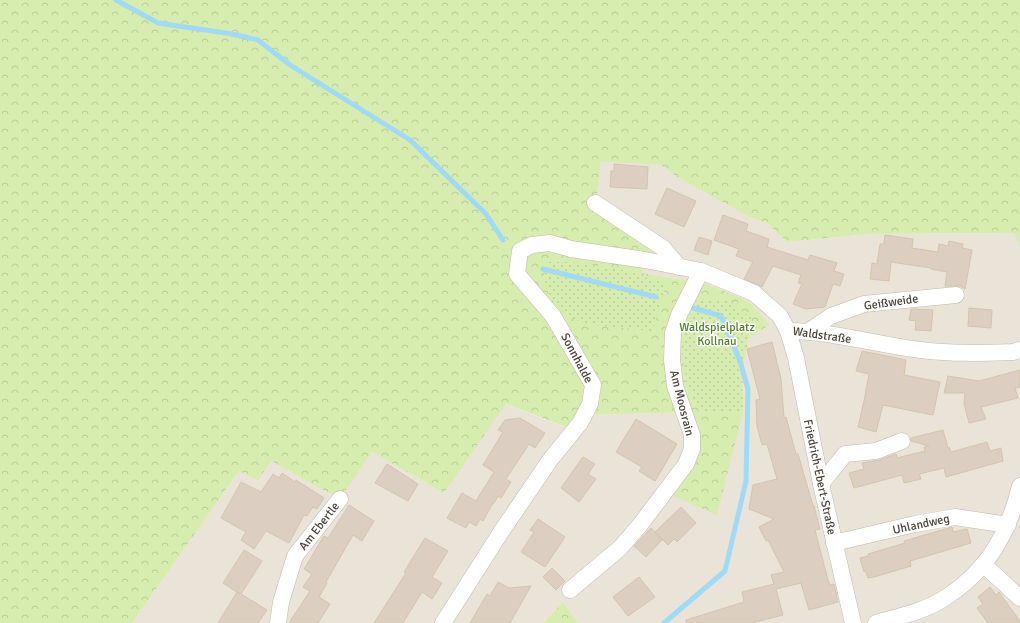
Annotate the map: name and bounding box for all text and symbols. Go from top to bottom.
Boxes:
street label: Geißweide [863,291,919,314]
park label: Waldspielplatz Kollnau [679,320,755,349]
street label: Waldstraße [792,324,852,347]
street label: Sonnhalde [557,331,596,386]
street label: Am Moosrain [666,369,697,438]
street label: Friedrich-Ebert-Straße [800,418,839,536]
street label: Am Ebertle [296,499,343,553]
street label: Uhlandweg [891,511,951,538]

